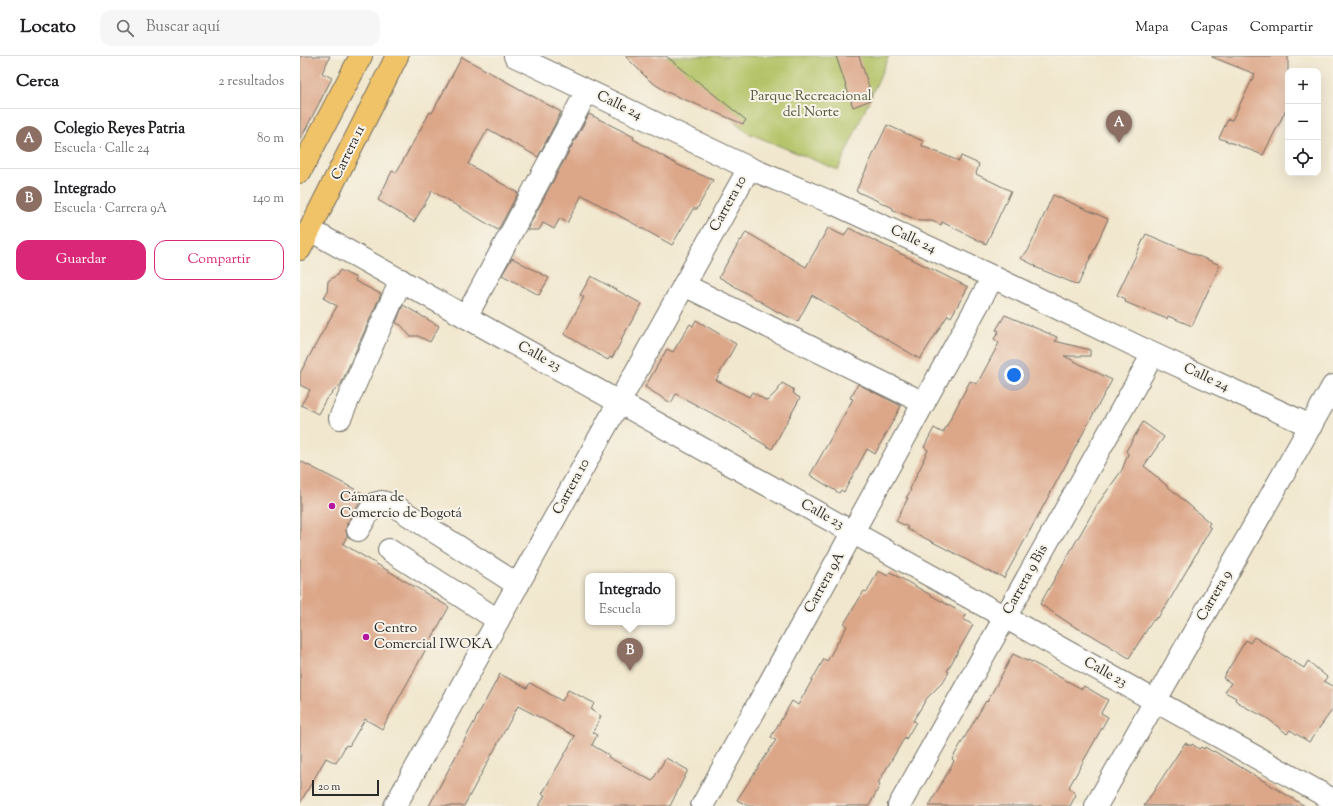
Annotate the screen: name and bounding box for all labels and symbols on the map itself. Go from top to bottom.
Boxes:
street label: Calle 24 [593,86,645,126]
park label: Parque Recreacional del Norte [750,87,872,123]
pin: A [1106,110,1132,143]
street label: Carrera 11 [327,122,371,184]
street label: Carrera 10 [705,172,753,236]
street label: Calle 24 [887,221,939,259]
street label: Calle 23 [514,337,565,377]
street label: Calle 24 [1180,359,1232,397]
your location [1004,365,1024,385]
street label: Carrera 10 [548,455,596,519]
place label: Cámara de Comercio de Bogotá [340,488,463,524]
street label: Calle 23 [797,495,848,535]
marker: Cámara de Comercio de Bogotá [327,501,337,511]
street label: Carrera 9 Bis [999,541,1053,619]
street label: Carrera 9A [800,548,850,617]
street label: Carrera 9 [1192,567,1238,625]
place label: Centro Comercial IWOKA [374,619,493,655]
marker: Centro Comercial IWOKA [361,632,371,642]
pin: B [617,638,643,671]
street label: Calle 23 [1080,653,1131,693]
scale bar [312,778,379,797]

